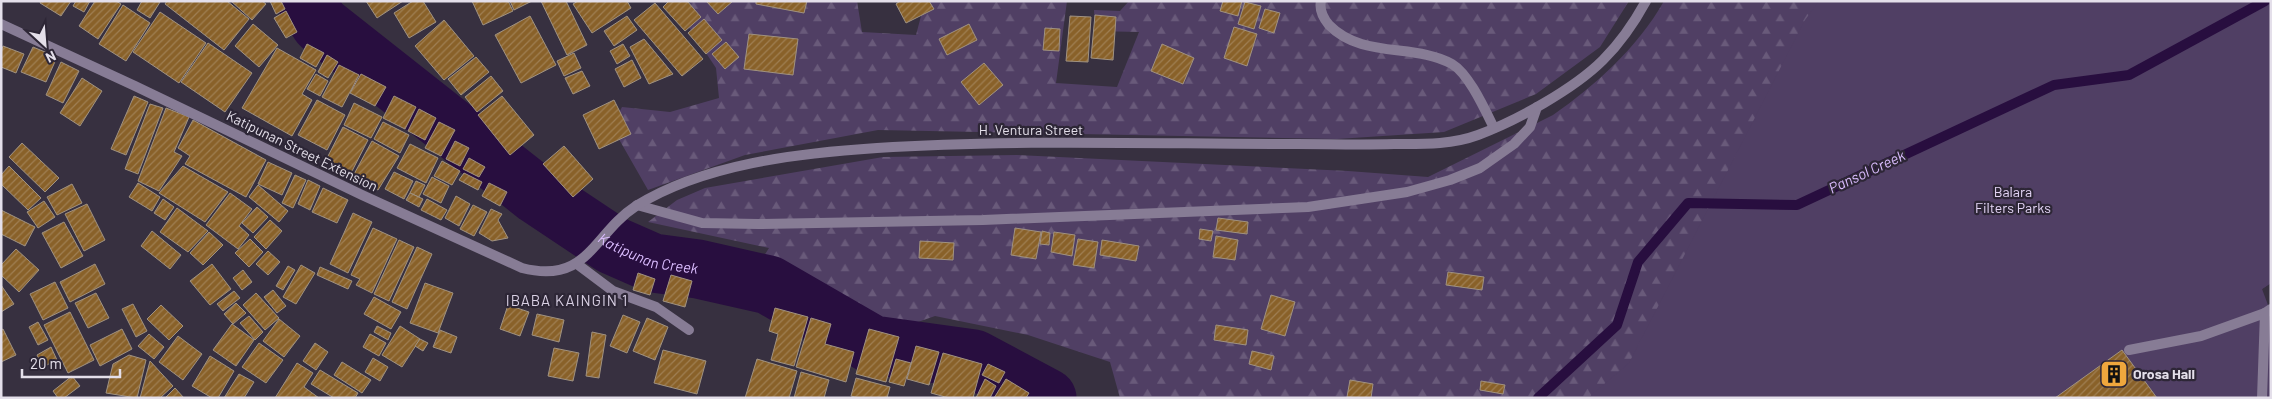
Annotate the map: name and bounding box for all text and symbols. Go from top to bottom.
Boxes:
north arrow [20,20,70,70]
text: N [43,47,59,67]
street label: Katipunan Street Extension [224,106,381,195]
street label: H. Ventura Street [979,121,1083,138]
water label: Pansol Creek [1825,145,1908,197]
park label: Balara Filters Parks [1975,183,2051,216]
water label: Katipunan Creek [595,228,700,277]
district label: IBABA KAINGIN 1 [506,291,628,309]
scale bar [22,346,120,378]
text: 20 m [30,354,62,372]
building icon: Orosa Hall [2099,359,2129,389]
place label: Orosa Hall [2133,365,2195,382]

